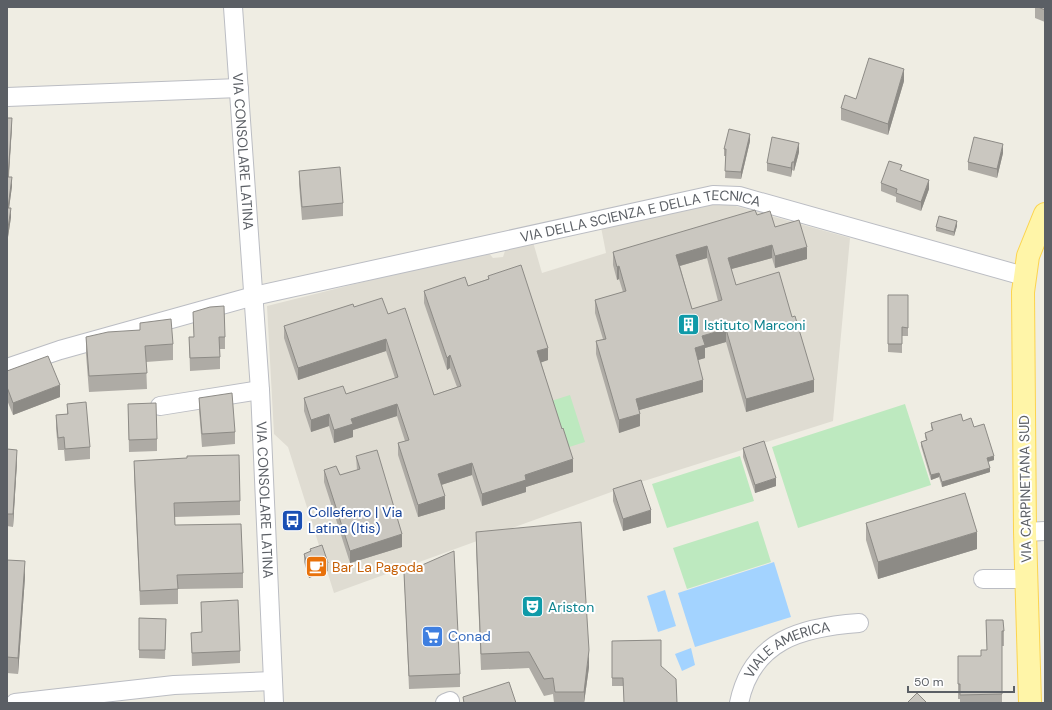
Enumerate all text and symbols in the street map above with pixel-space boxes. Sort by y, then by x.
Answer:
street label: VIA CONSOLARE LATINA [229,72,258,231]
street label: VIA DELLA SCIENZA E DELLA TECNICA [519,186,763,246]
building icon: Istituto Marconi [676,312,702,338]
place label: Istituto Marconi [704,316,806,334]
street label: VIA CARPINETANA SUD [1015,415,1035,563]
street label: VIA CONSOLARE LATINA [252,421,277,579]
place label: Colleferro | Via Latina (Itis) [308,503,402,537]
bus stop icon: Colleferro | Via Latina (Itis) [279,507,305,533]
cafe icon: Bar La Pagoda [303,554,329,580]
place label: Bar La Pagoda [332,558,423,576]
theatre icon: Ariston [519,594,545,620]
place label: Ariston [548,598,594,616]
street label: VIALE AMERICA [740,617,831,681]
supermarket icon: Conad [419,623,445,649]
place label: Conad [448,627,491,645]
scale bar [908,668,1014,694]
text: 50 m [914,674,943,690]

